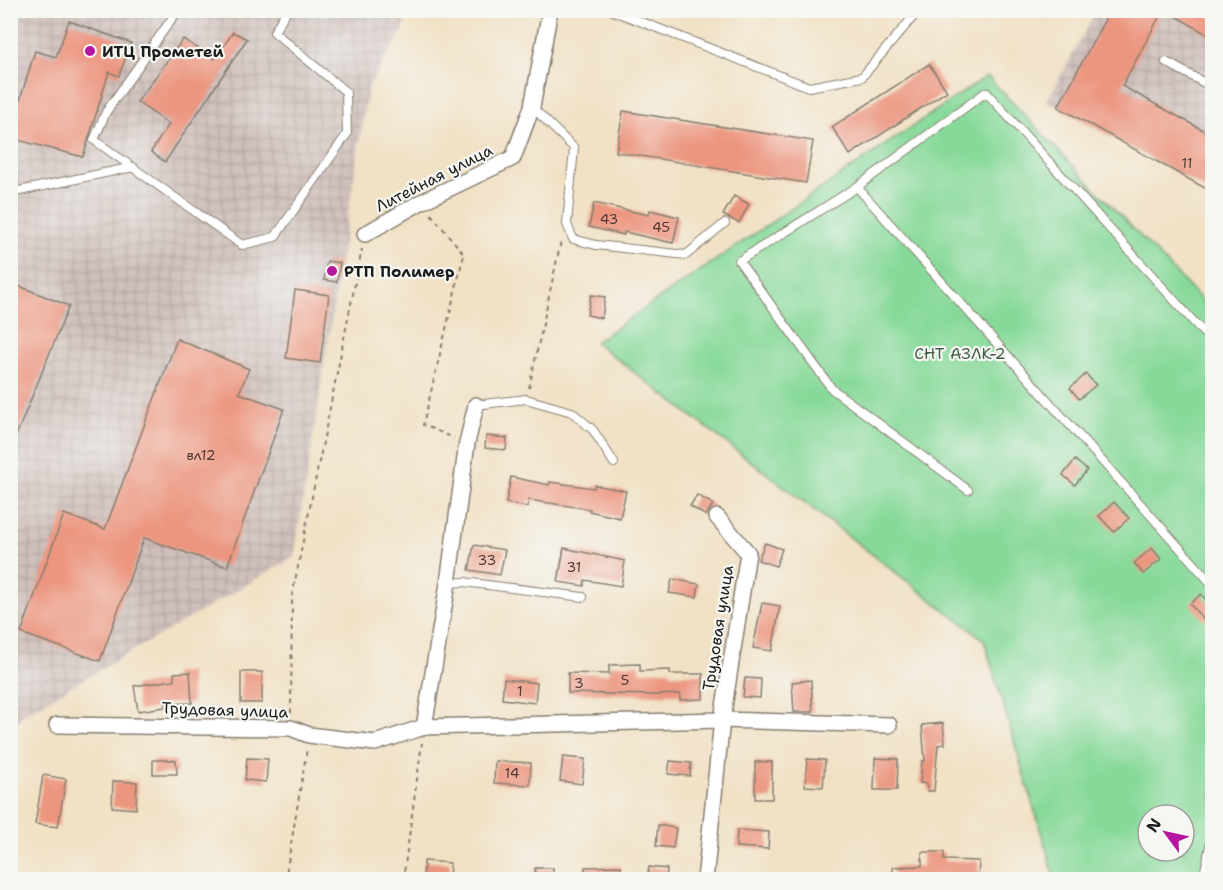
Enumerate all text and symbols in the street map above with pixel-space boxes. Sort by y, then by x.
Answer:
place label: ИТЦ Прометей [102,41,224,62]
marker: ИТЦ Прометей [83,44,97,58]
street label: Литейная улица [372,139,496,217]
house number: 11 [1181,154,1193,172]
house number: 43 [600,210,618,228]
house number: 45 [652,218,670,236]
place label: РТП Полимер [344,261,455,282]
marker: РТП Полимер [325,264,339,278]
park label: СНТ АЗЛК-2 [914,343,1006,364]
house number: вл12 [186,446,216,464]
house number: 33 [478,551,496,569]
house number: 31 [567,558,581,576]
street label: Трудовая улица [698,564,738,692]
house number: 5 [621,671,629,689]
house number: 3 [574,674,584,692]
house number: 1 [517,682,523,700]
street label: Трудовая улица [161,697,289,723]
house number: 14 [504,764,520,782]
north arrow [1136,803,1196,863]
text: N [1142,814,1166,836]

